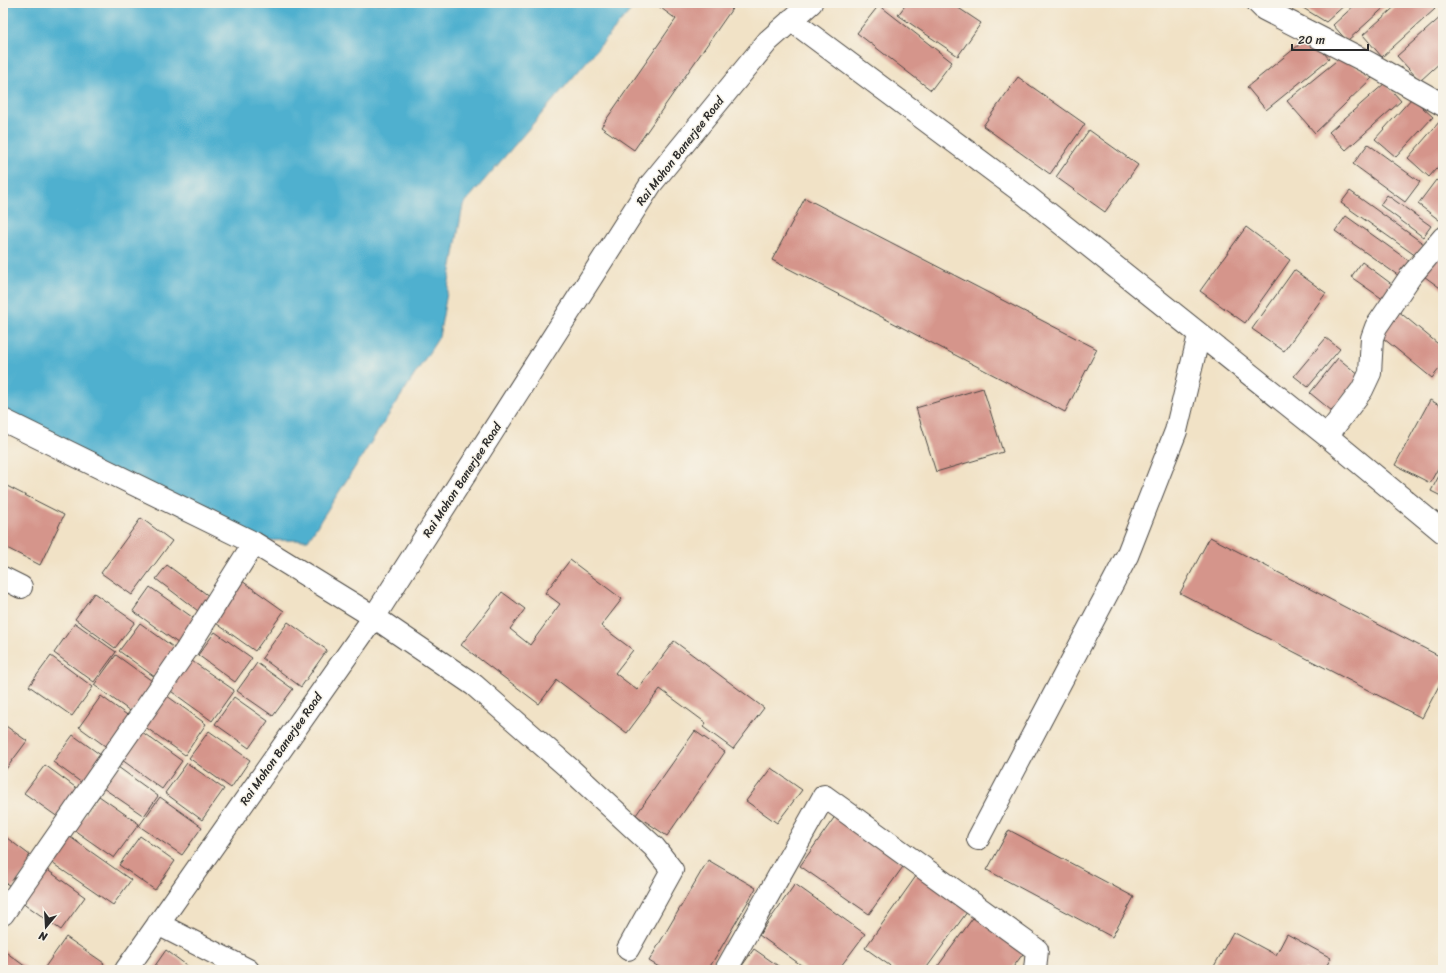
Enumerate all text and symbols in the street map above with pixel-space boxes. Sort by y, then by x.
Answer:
scale bar [1292,26,1368,52]
text: 20 m [1298,29,1325,51]
street label: Rai Mohon Banerjee Road [630,90,731,210]
street label: Rai Mohon Banerjee Road [416,417,509,542]
street label: Rai Mohon Banerjee Road [234,687,329,810]
north arrow [26,907,66,947]
text: N [36,926,51,947]

